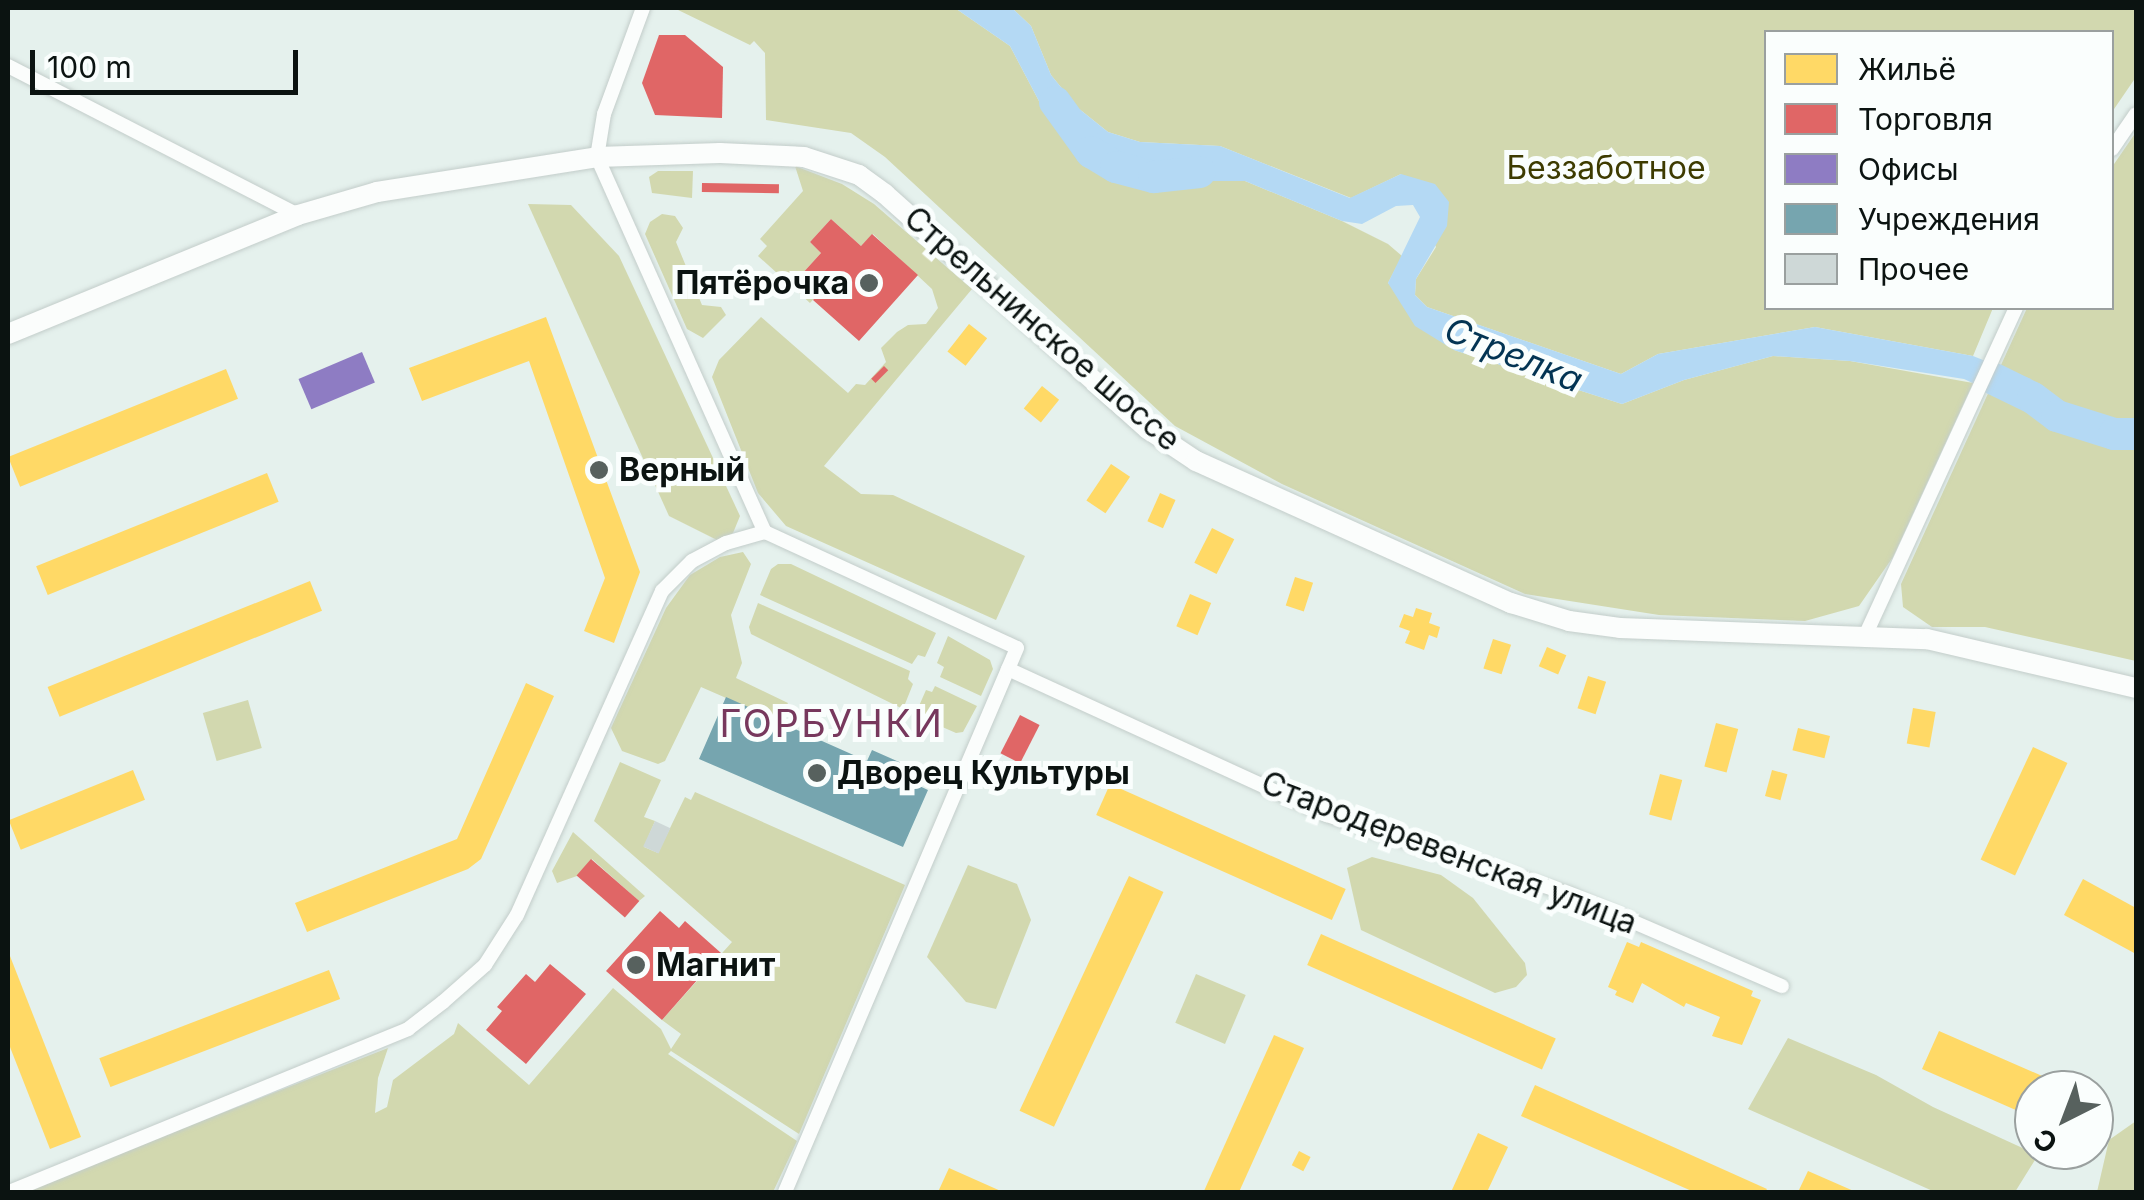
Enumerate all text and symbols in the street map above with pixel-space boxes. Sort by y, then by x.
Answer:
scale bar [35,30,302,92]
legend [1764,30,2114,310]
text: 100 m [47,49,132,85]
text: Жильё [1858,51,1956,87]
text: Торговля [1858,101,1993,137]
park label: Беззаботное [1506,149,1706,187]
text: Офисы [1858,151,1959,187]
street label: Стрельнинское шоссе [896,199,1188,459]
text: Учреждения [1858,201,2040,237]
text: Прочее [1858,251,1969,287]
place label: Пятёрочка [675,264,849,302]
marker: Пятёрочка [858,272,880,294]
water label: Стрелка [1439,307,1589,401]
place label: Верный [619,451,745,489]
marker: Верный [588,459,610,481]
district label: ГОРБУНКИ [719,701,945,747]
place label: Дворец Культуры [837,754,1130,792]
marker: Дворец Культуры [806,762,828,784]
street label: Стародеревенская улица [1256,764,1642,942]
place label: Магнит [656,946,775,984]
marker: Магнит [625,954,647,976]
north arrow [2014,1070,2114,1170]
text: С [2026,1121,2064,1160]

